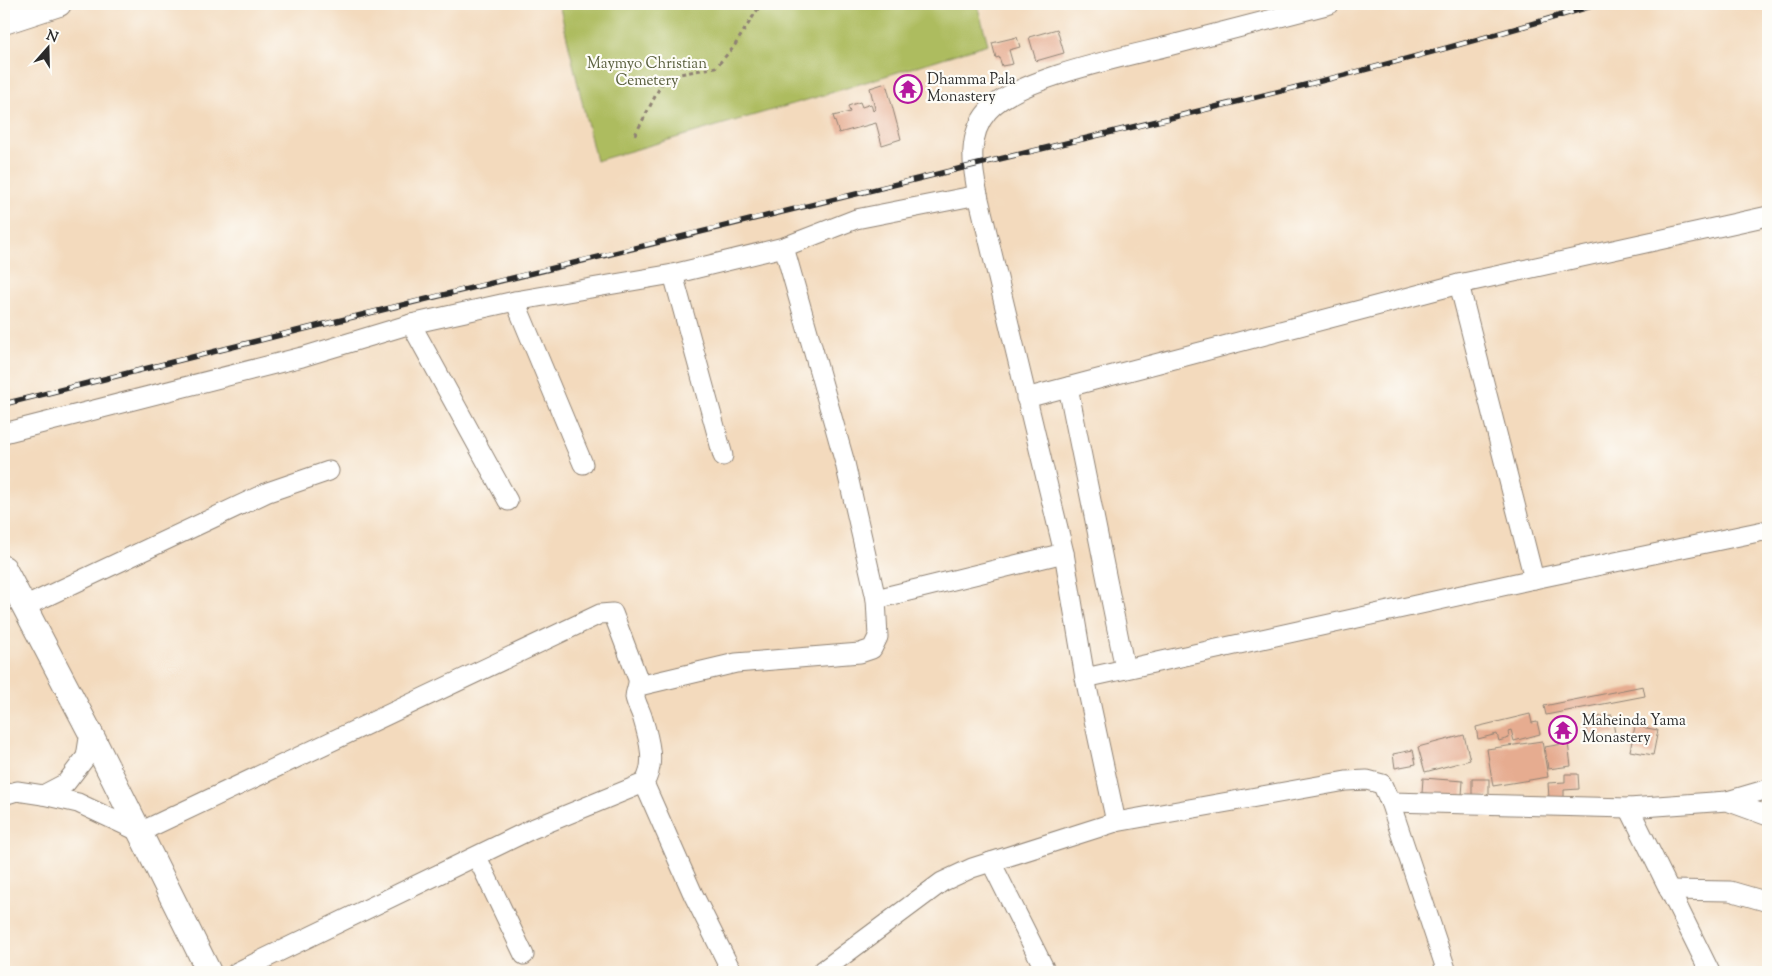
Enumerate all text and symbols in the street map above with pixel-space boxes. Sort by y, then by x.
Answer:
north arrow [22,22,72,72]
text: N [43,26,60,49]
park label: Maymyo Christian Cemetery [587,54,707,92]
place label: Dhamma Pala Monastery [927,70,1016,108]
temple icon: Dhamma Pala Monastery [893,74,923,104]
place label: Maheinda Yama Monastery [1582,711,1686,749]
temple icon: Maheinda Yama Monastery [1548,715,1578,745]

